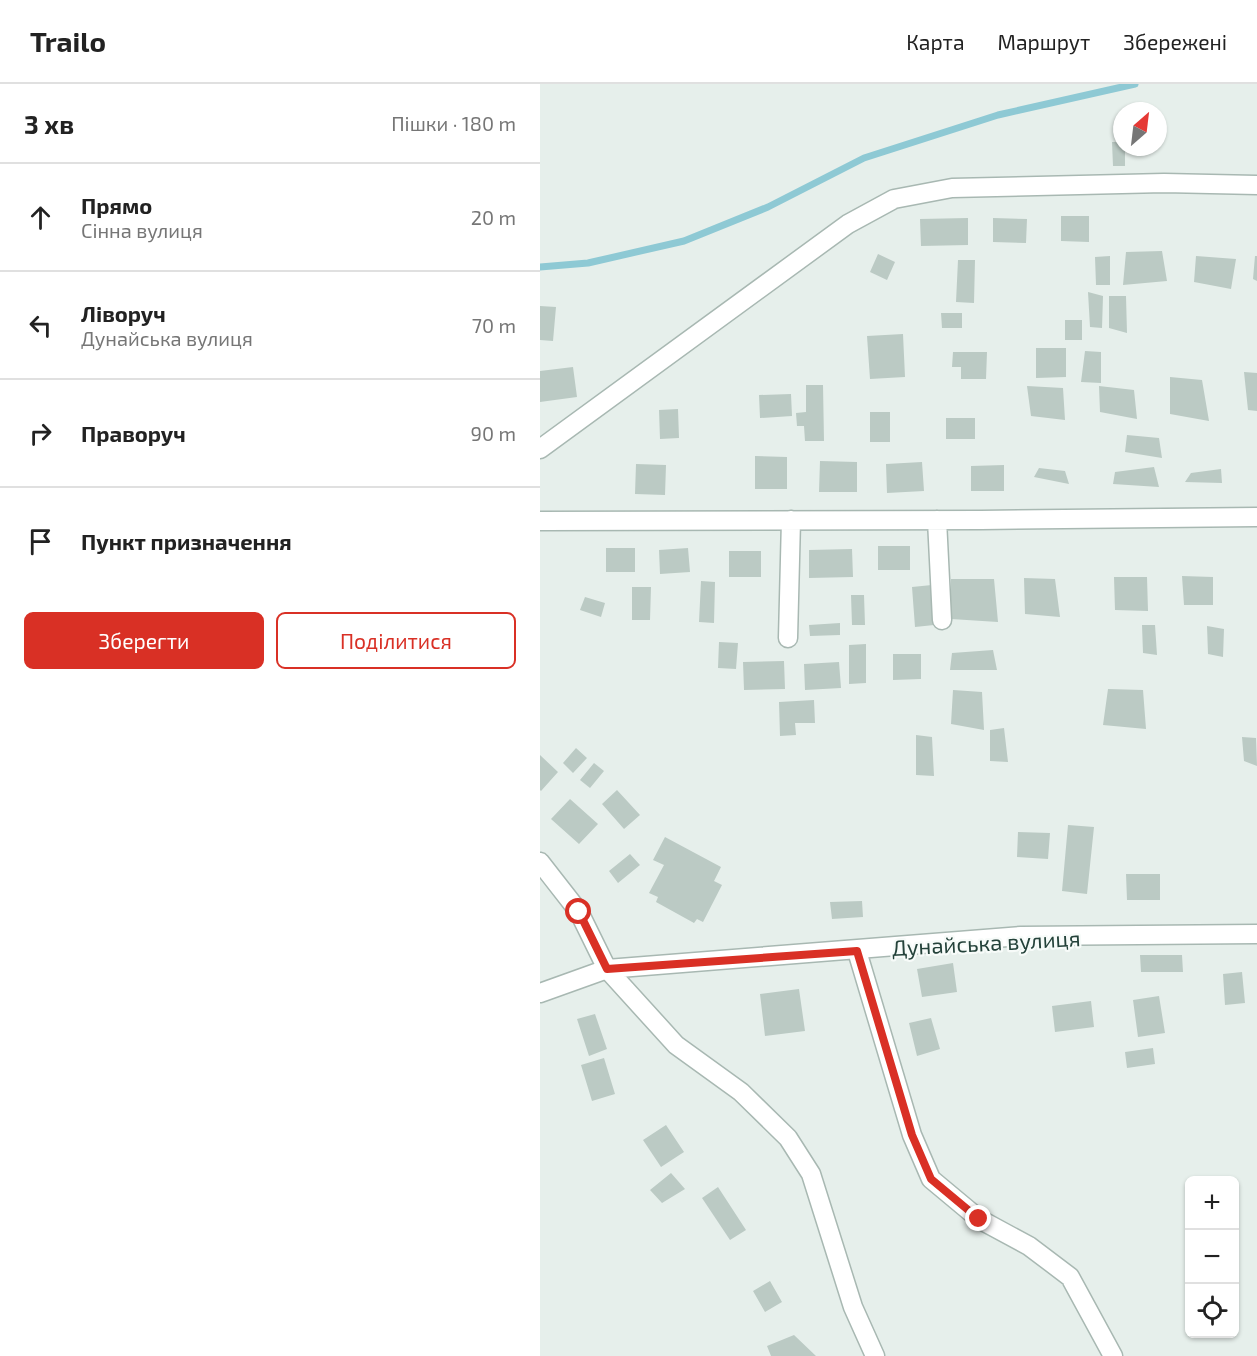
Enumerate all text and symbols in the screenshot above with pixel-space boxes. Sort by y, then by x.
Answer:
text: Trailo [30,24,106,58]
text: Карта [906,29,965,54]
text: Маршрут [998,29,1090,54]
text: Збережені [1123,29,1227,54]
north arrow [1113,102,1167,156]
text: 3 хв [24,108,74,139]
text: Пішки · 180 m [391,111,516,135]
text: Прямо [81,192,152,218]
icon: ahead [24,201,57,234]
text: 20 m [471,205,516,229]
text: Сінна вулиця [81,218,203,242]
text: Ліворуч [81,300,166,326]
icon: left [24,309,57,342]
text: 70 m [472,313,516,337]
text: Дунайська вулиця [81,326,253,350]
icon: right [24,417,57,450]
text: Праворуч [81,420,186,446]
text: 90 m [471,421,516,445]
icon: arrive [24,525,57,558]
text: Пункт призначення [81,528,292,554]
button: Зберегти [24,612,264,669]
button: Поділитися [276,612,516,669]
route start [565,898,591,924]
street label: Дунайська вулиця [891,924,1081,961]
map controls [1185,1176,1239,1338]
button: + [1185,1176,1239,1230]
route end [965,1205,991,1231]
button: − [1185,1230,1239,1284]
button: locate [1185,1284,1239,1338]

